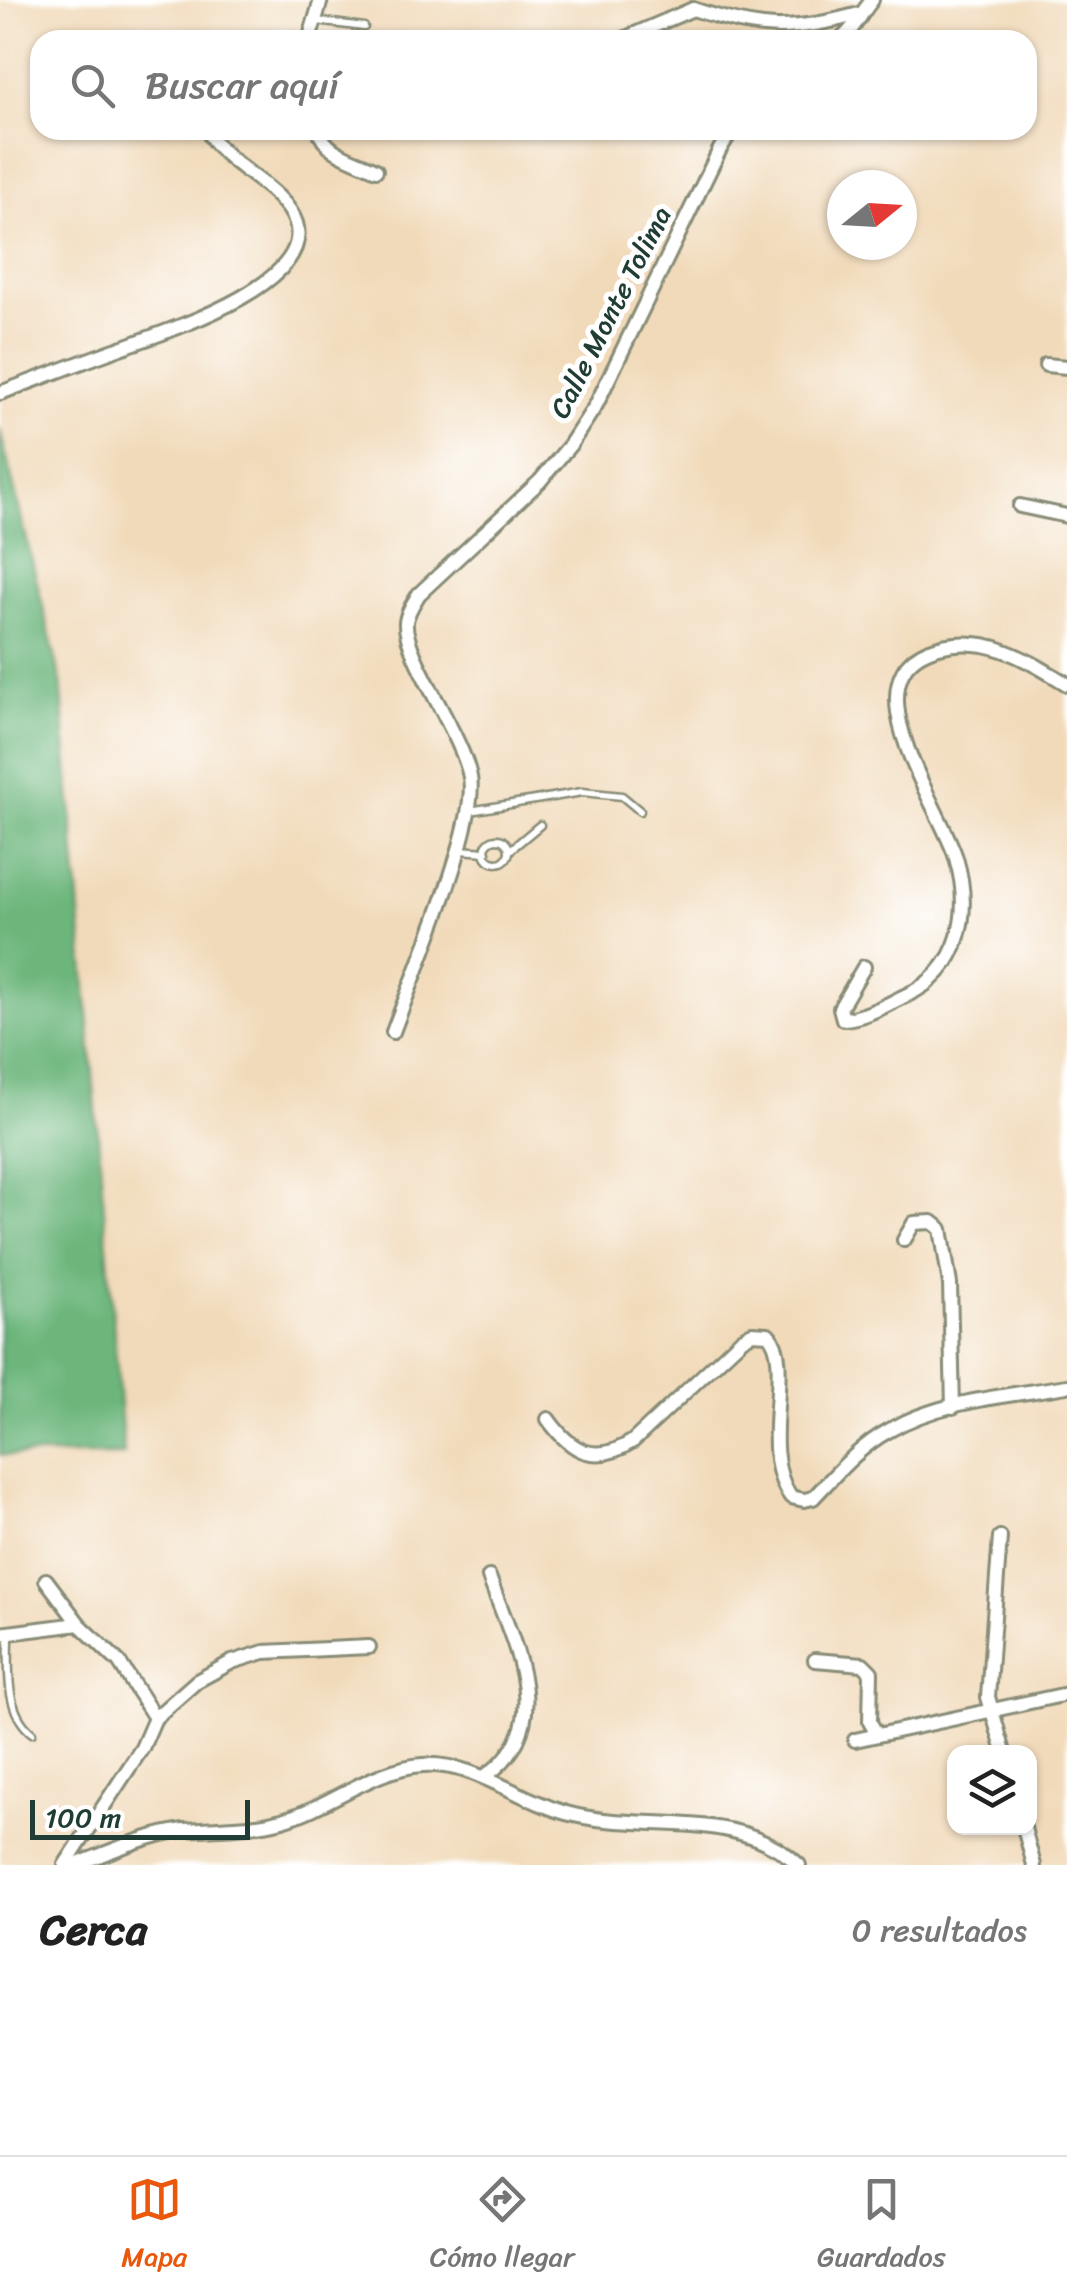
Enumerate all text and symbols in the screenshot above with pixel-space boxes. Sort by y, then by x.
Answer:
search box [30,30,1037,140]
text: Buscar aquí [145,52,339,119]
icon: search [65,58,120,113]
north arrow [827,170,917,260]
street label: Calle Monte Tolima [536,197,685,427]
map controls [947,1745,1037,1835]
button: layers [947,1745,1037,1835]
text: 100 m [45,1793,121,1842]
scale bar [30,1795,250,1840]
text: Cerca [40,1893,147,1967]
text: 0 resultados [852,1902,1027,1959]
tab: Mapa [121,2172,187,2281]
tab: Cómo llegar [430,2172,574,2281]
tab: Guardados [817,2172,946,2281]

